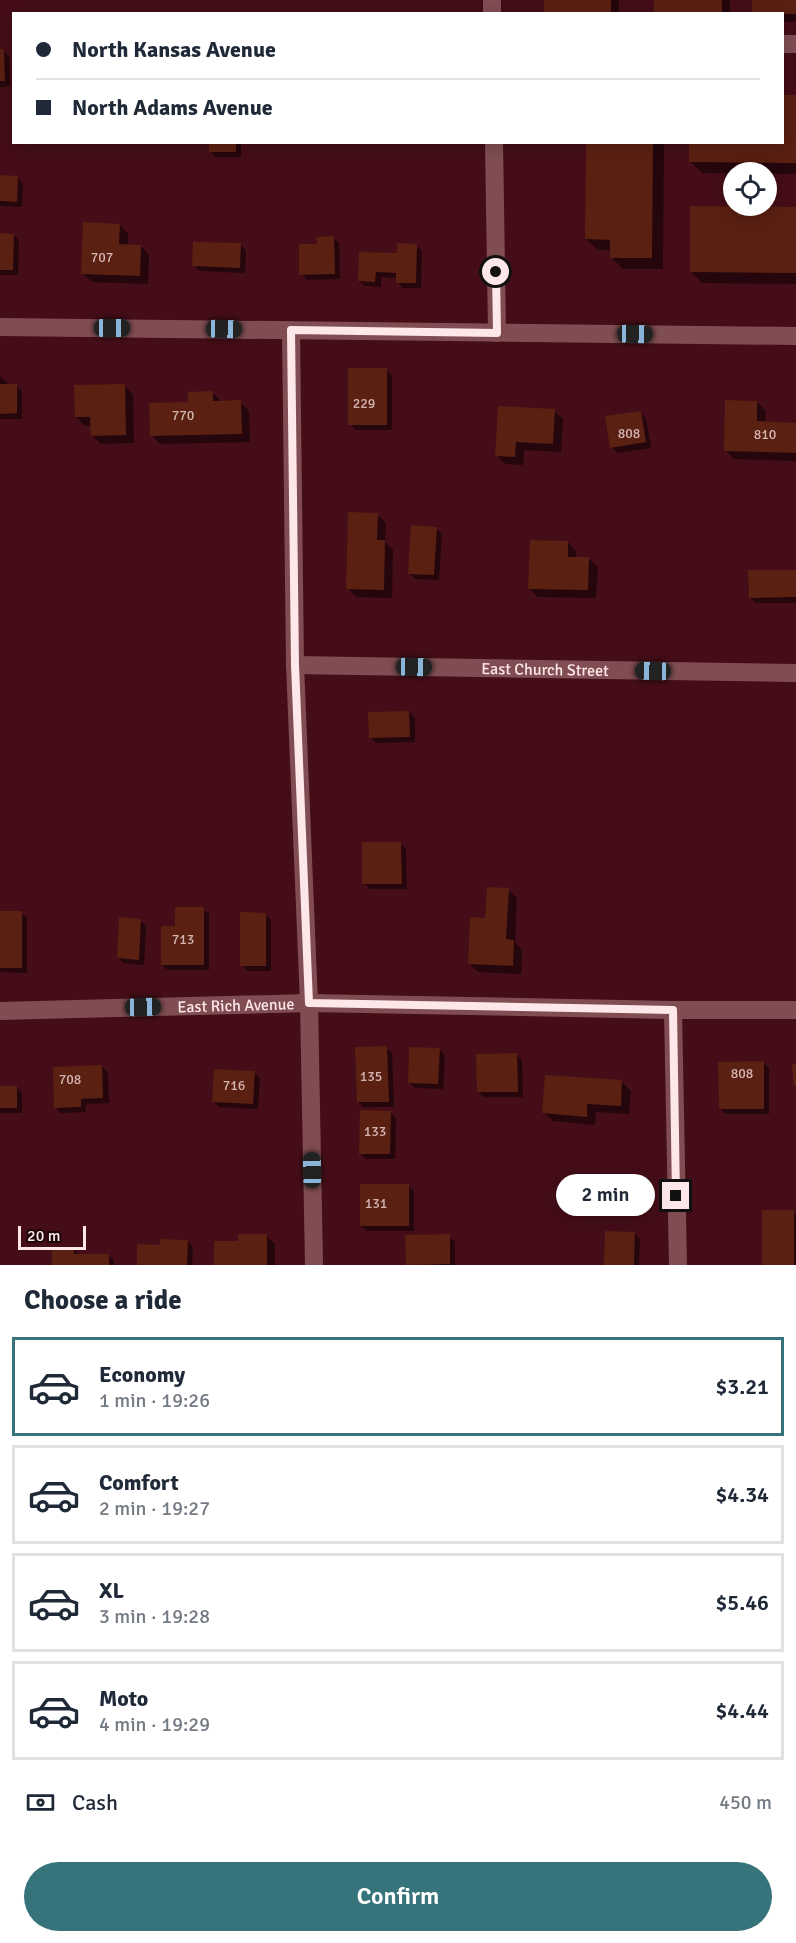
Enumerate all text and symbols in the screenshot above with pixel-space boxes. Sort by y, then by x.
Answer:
text: North Kansas Avenue [72,36,276,63]
text: North Adams Avenue [72,94,273,121]
map controls [723,162,777,216]
button: locate [723,162,777,216]
house number: 707 [91,249,113,266]
route start [482,258,509,285]
car [94,319,130,337]
car [206,320,242,338]
car [617,325,653,343]
house number: 229 [353,395,375,412]
house number: 770 [172,407,194,424]
house number: 808 [618,425,640,442]
house number: 810 [754,426,776,443]
car [396,658,432,676]
street label: East Church Street [481,659,609,681]
car [635,662,671,680]
house number: 713 [172,931,194,948]
street label: East Rich Avenue [177,994,295,1017]
car [125,998,161,1016]
house number: 808 [731,1065,753,1082]
house number: 135 [360,1068,382,1085]
house number: 708 [59,1071,81,1088]
house number: 716 [223,1077,245,1094]
house number: 133 [364,1123,386,1140]
car [303,1152,321,1188]
callout: 2 min [556,1175,655,1217]
text: 2 min [582,1182,629,1207]
route end [662,1182,689,1209]
house number: 131 [365,1195,387,1212]
scale bar [18,1223,86,1250]
text: 20 m [27,1226,61,1246]
text: Choose a ride [24,1284,182,1317]
icon: car [27,1360,81,1414]
text: Economy [99,1361,185,1388]
text: $3.21 [715,1373,769,1400]
text: 1 min · 19:26 [99,1388,210,1413]
icon: car [27,1468,81,1522]
text: Comfort [99,1469,179,1496]
text: $4.34 [715,1481,769,1508]
text: 2 min · 19:27 [99,1496,210,1521]
icon: car [27,1576,81,1630]
text: XL [99,1577,124,1604]
text: $5.46 [715,1589,769,1616]
text: 3 min · 19:28 [99,1604,210,1629]
icon: car [27,1684,81,1738]
text: Moto [99,1685,148,1712]
text: $4.44 [715,1697,769,1724]
text: 4 min · 19:29 [99,1712,210,1737]
icon: cash [24,1786,57,1819]
text: Cash [72,1789,118,1816]
text: 450 m [719,1790,772,1815]
button: Confirm [24,1862,772,1931]

